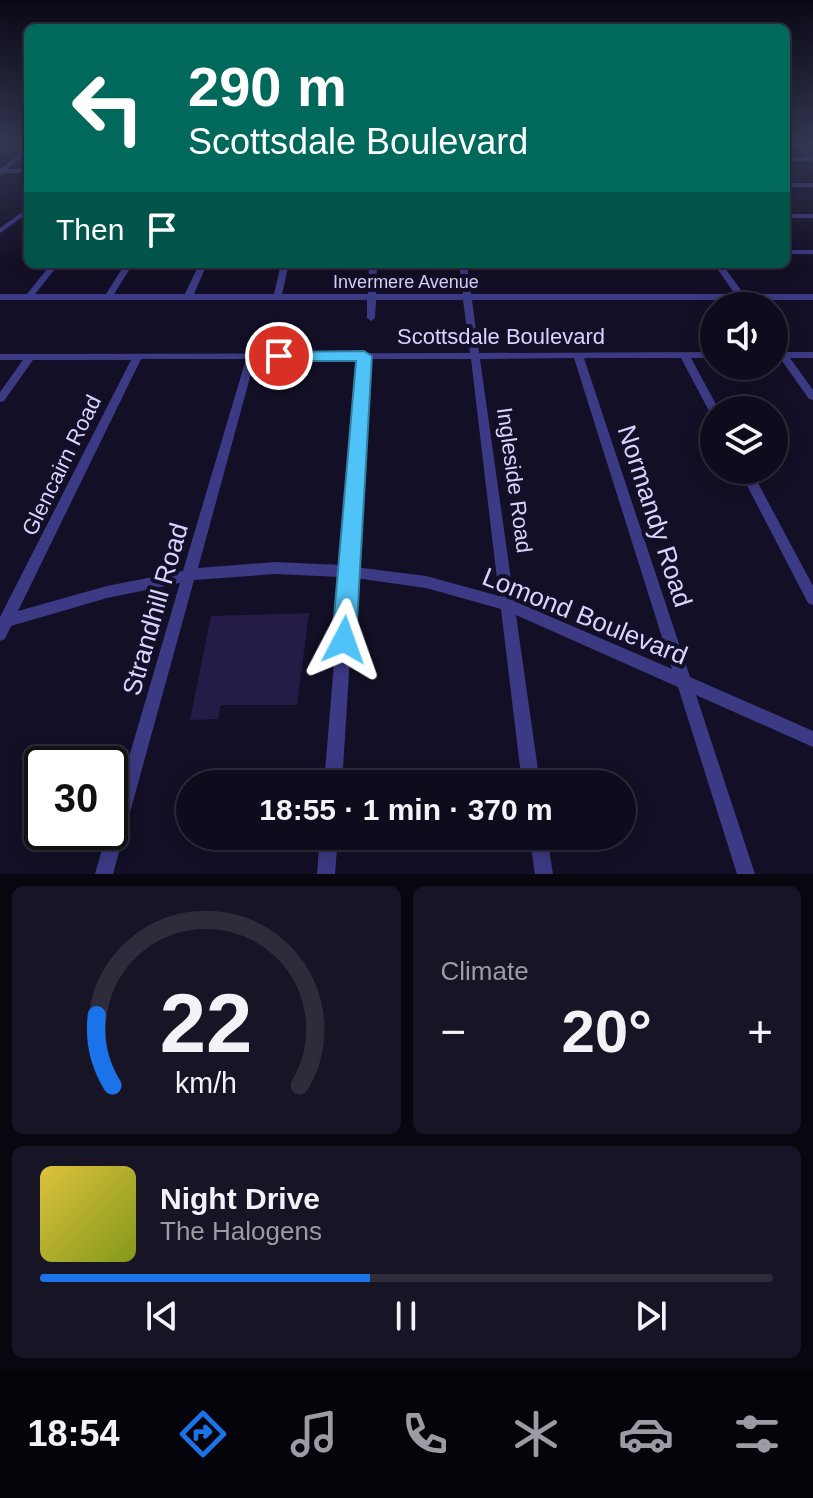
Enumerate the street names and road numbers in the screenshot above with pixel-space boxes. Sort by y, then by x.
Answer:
street label: Invermere Avenue [333,272,479,292]
street label: Scottsdale Boulevard [397,324,605,349]
street label: Glencairn Road [17,391,106,539]
street label: Ingleside Road [492,406,537,554]
street label: Normandy Road [611,421,699,611]
street label: Strandhill Road [116,519,194,699]
street label: Lomond Boulevard [478,561,692,671]

